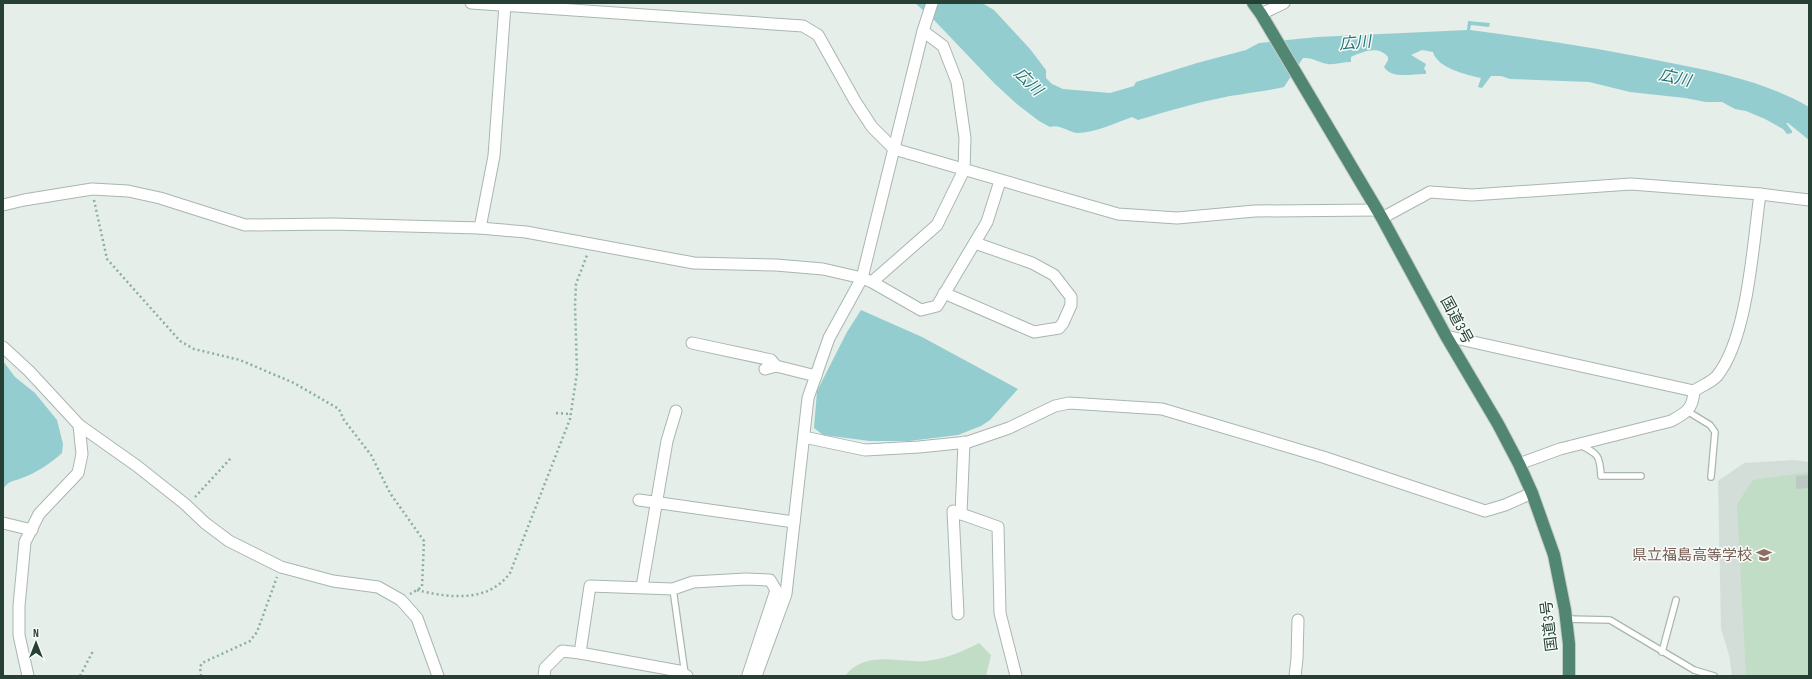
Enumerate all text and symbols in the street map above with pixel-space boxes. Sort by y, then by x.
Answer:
water label: 広川 [1338,32,1374,54]
water label: 広川 [1010,64,1047,101]
water label: 広川 [1657,66,1694,92]
street label: 国道3号 [1436,293,1477,347]
place label: 県立福島高等学校 [1632,546,1752,565]
school or university icon: 県立福島高等学校 [1755,546,1773,564]
street label: 国道3号 [1537,599,1562,653]
north arrow [16,623,56,663]
text: N [33,627,39,640]

